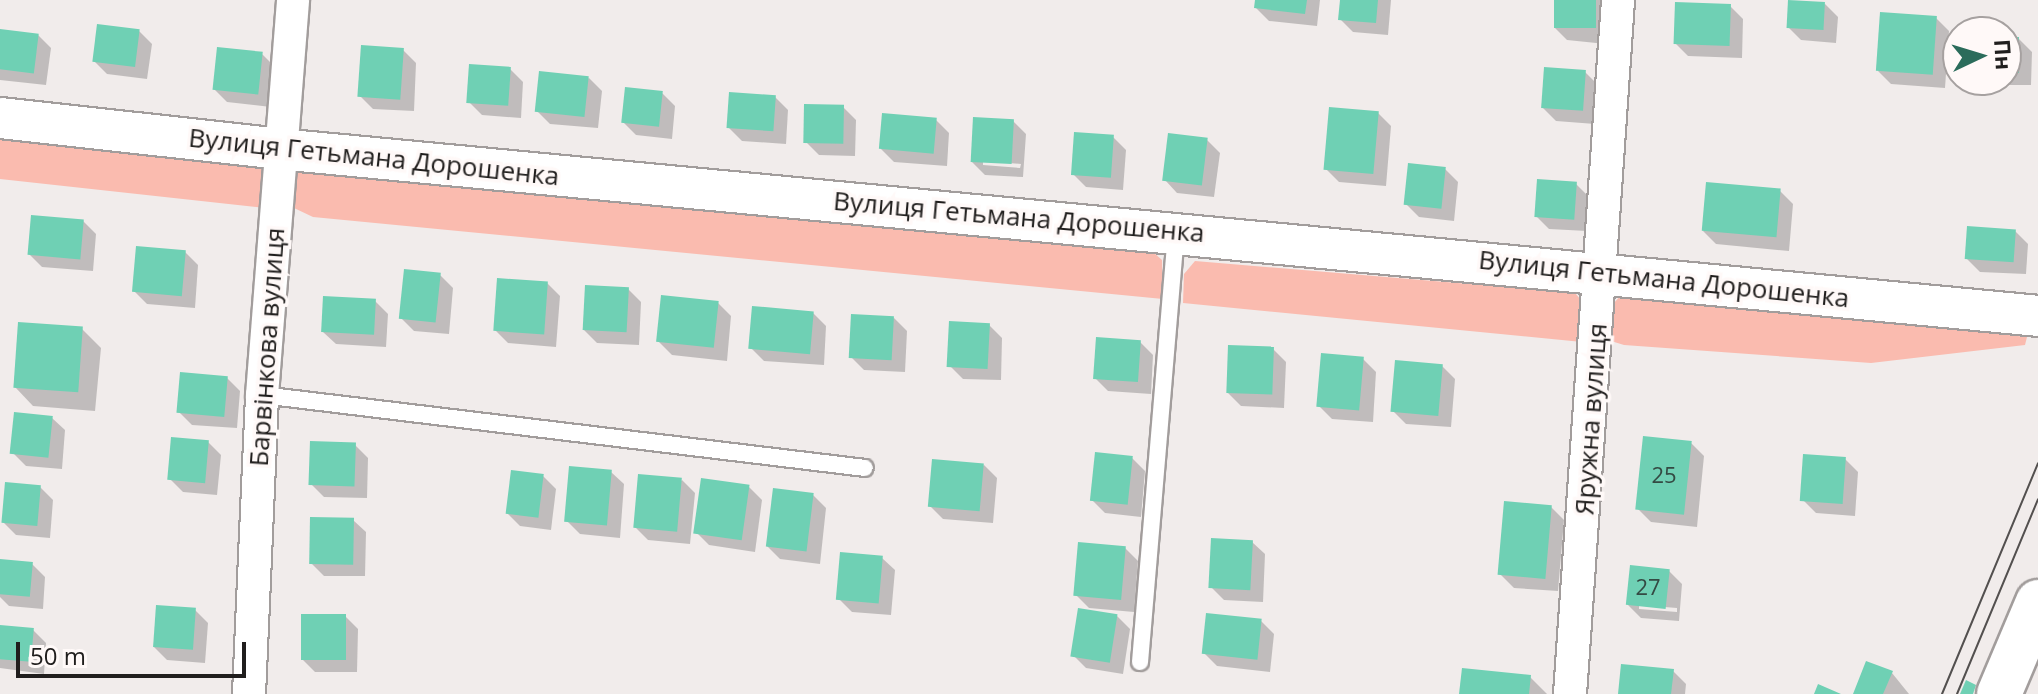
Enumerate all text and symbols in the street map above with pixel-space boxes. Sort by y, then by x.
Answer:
north arrow [1942,16,2022,96]
text: Пн [1988,38,2020,71]
street label: Вулиця Гетьмана Дорошенка [187,122,561,192]
street label: Вулиця Гетьмана Дорошенка [832,185,1206,249]
street label: Барвінкова вулиця [243,226,291,468]
street label: Вулиця Гетьмана Дорошенка [1477,244,1851,314]
street label: Яружна вулиця [1569,322,1613,516]
house number: 25 [1651,462,1677,488]
house number: 27 [1635,574,1661,600]
scale bar [20,626,250,676]
text: 50 m [30,639,86,672]

